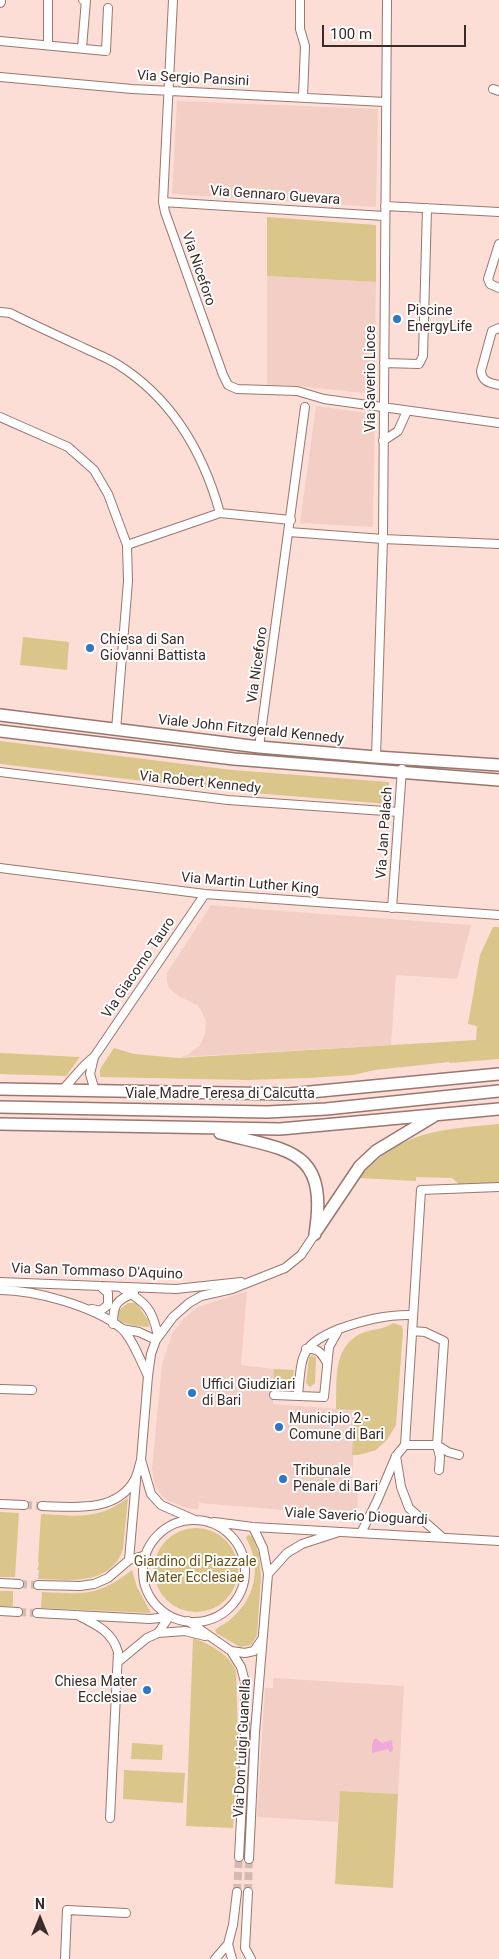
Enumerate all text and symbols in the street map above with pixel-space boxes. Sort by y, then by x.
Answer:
scale bar [324,15,468,47]
text: 100 m [330,25,372,43]
street label: Via Sergio Pansini [136,68,250,90]
street label: Via Gennaro Guevara [209,183,341,209]
street label: Via Niceforo [178,230,218,308]
place label: Piscine EnergyLife [407,303,472,336]
marker: Piscine EnergyLife [391,313,403,325]
street label: Via Saverio Lioce [363,326,379,432]
street label: Via Niceforo [244,626,272,704]
place label: Chiesa di San Giovanni Battista [100,632,206,664]
marker: Chiesa di San Giovanni Battista [84,642,96,654]
street label: Viale John Fitzgerald Kennedy [157,712,345,748]
street label: Via Robert Kennedy [139,768,261,798]
street label: Via Jan Palach [373,786,397,880]
street label: Via Martin Luther King [180,870,320,898]
street label: Via Giacomo Tauro [99,914,179,1022]
street label: Viale Madre Teresa di Calcutta [125,1086,315,1102]
street label: Via San Tommaso D'Aquino [11,1261,183,1283]
place label: Uffici Giudiziari di Bari [202,1377,295,1410]
marker: Uffici Giudiziari di Bari [186,1387,198,1399]
place label: Municipio 2 - Comune di Bari [289,1411,384,1444]
marker: Municipio 2 - Comune di Bari [273,1421,285,1433]
place label: Tribunale Penale di Bari [293,1463,378,1495]
marker: Tribunale Penale di Bari [277,1473,289,1485]
street label: Viale Saverio Dioguardi [284,1505,428,1529]
park label: Giardino di Piazzale Mater Ecclesiae [134,1554,256,1586]
place label: Chiesa Mater Ecclesiae [54,1674,137,1706]
street label: Via Don Luigi Guanella [231,1678,255,1818]
marker: Chiesa Mater Ecclesiae [141,1684,153,1696]
north arrow [15,1894,65,1944]
text: N [35,1896,45,1912]

